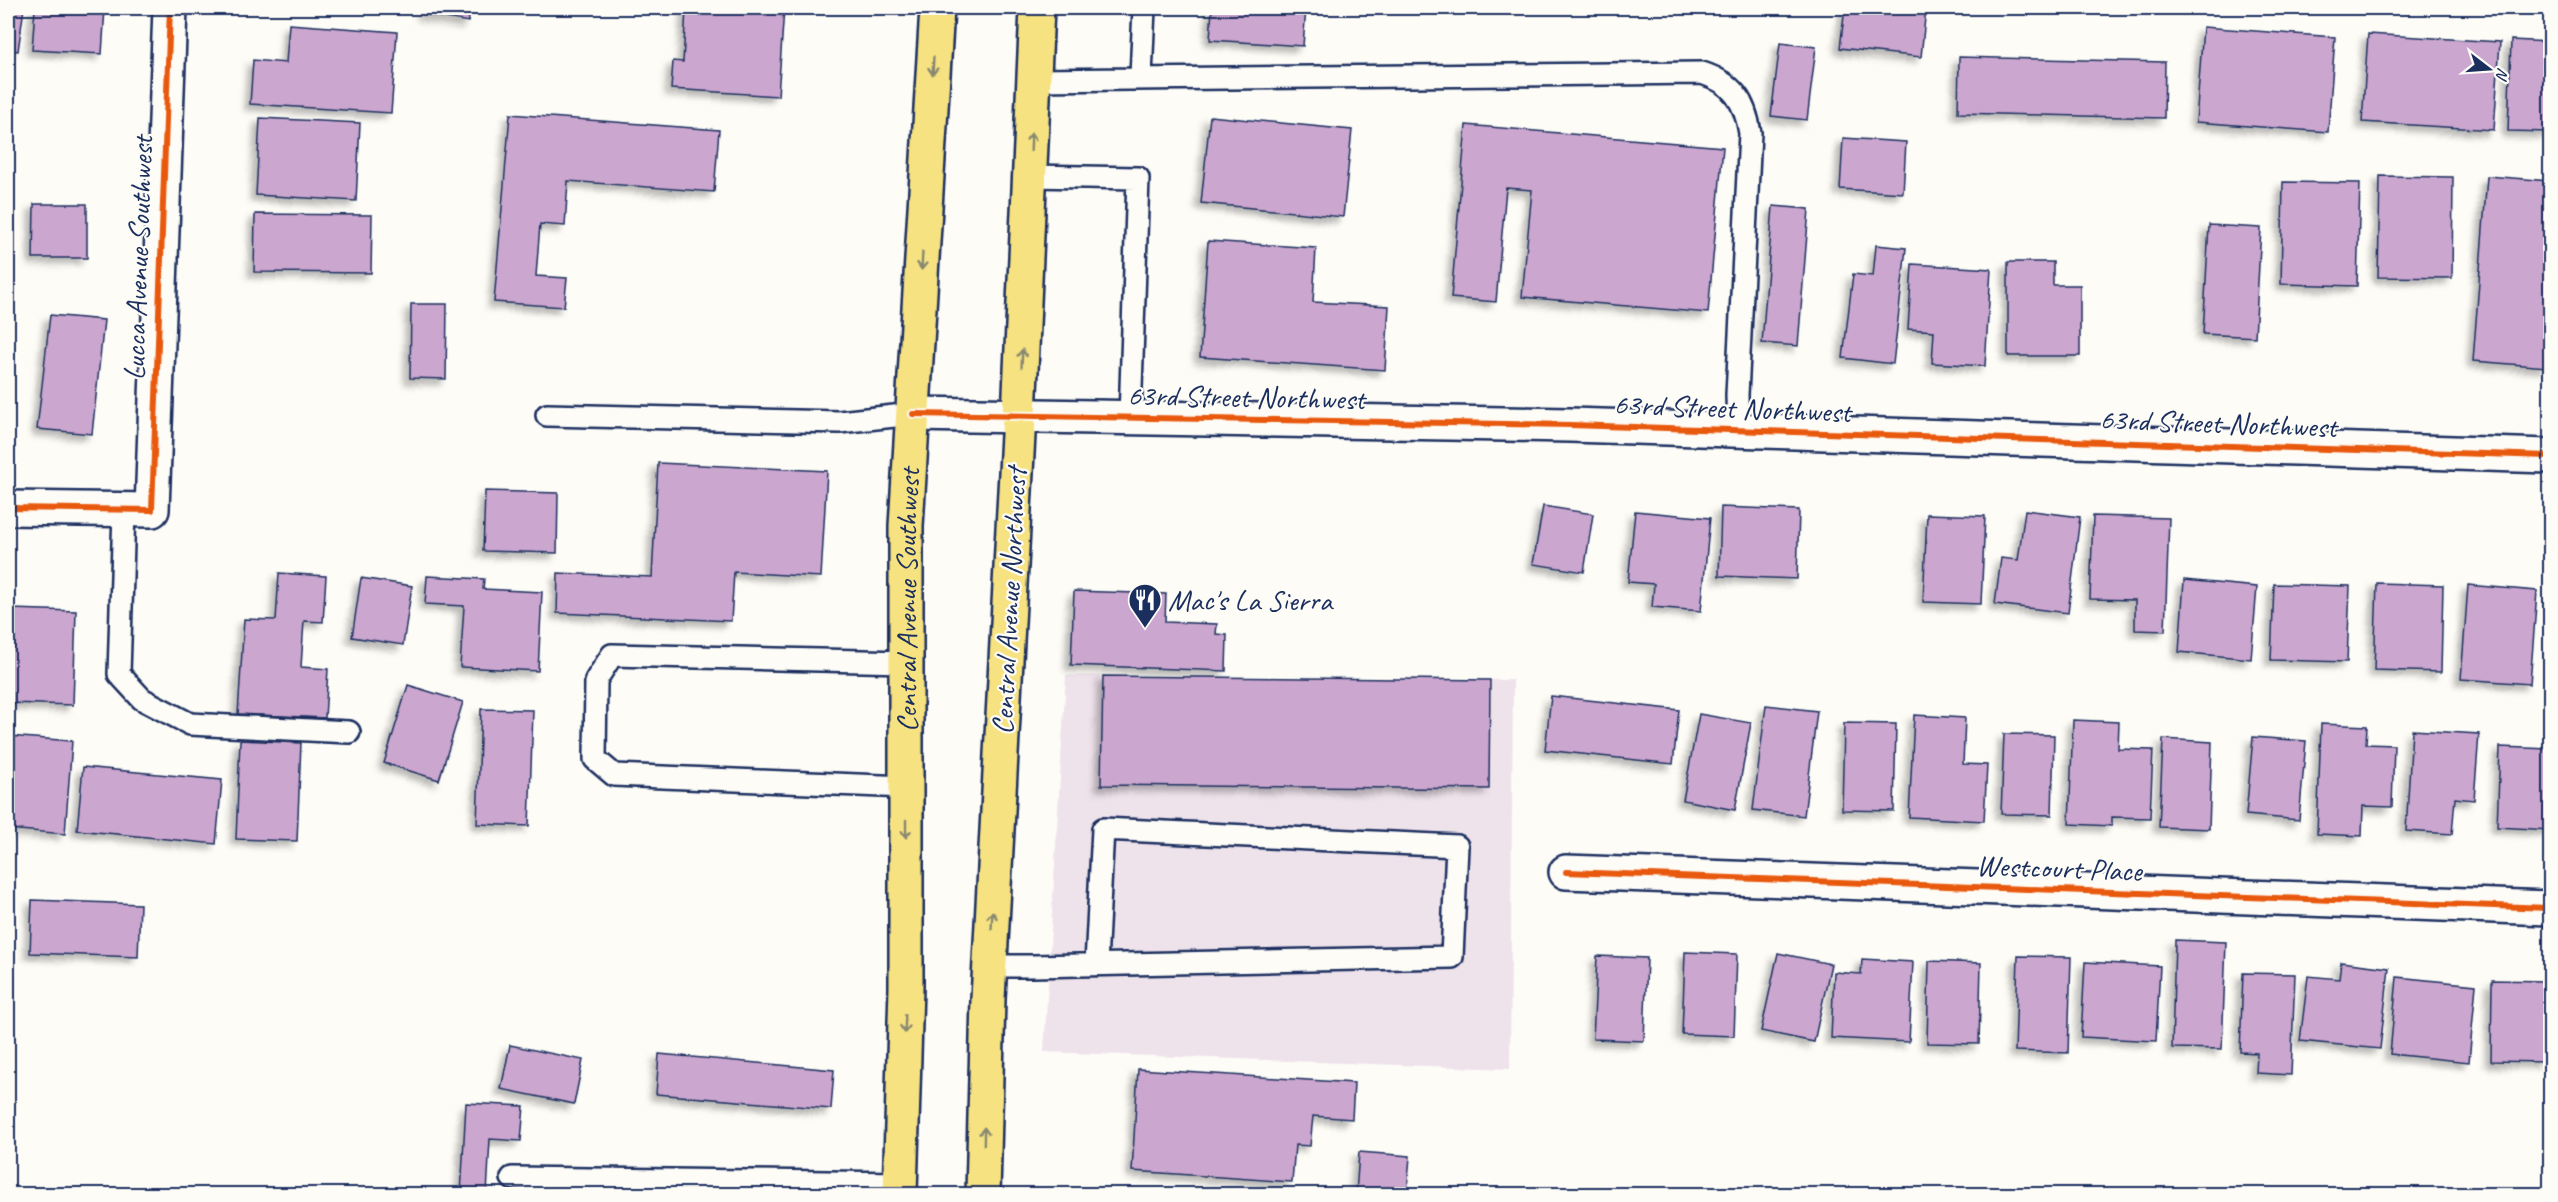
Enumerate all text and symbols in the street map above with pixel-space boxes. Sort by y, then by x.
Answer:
north arrow [2459,39,2519,99]
one-way arrow [928,55,939,75]
text: N [2490,65,2513,84]
street label: Lucca Avenue Southwest [115,132,161,381]
one-way arrow [1026,132,1037,152]
one-way arrow [916,250,927,270]
one-way arrow [1017,348,1028,368]
street label: 63rd Street Northwest [1127,376,1368,418]
street label: 63rd Street Northwest [1613,385,1854,431]
street label: 63rd Street Northwest [2099,400,2340,446]
street label: Central Avenue Northwest [983,463,1035,735]
street label: Central Avenue Southwest [887,464,929,732]
place label: Mac's La Sierra [1168,581,1334,619]
restaurant icon: Mac's La Sierra [1127,582,1163,629]
one-way arrow [900,818,912,838]
street label: Westcourt Place [1976,846,2144,890]
one-way arrow [986,911,997,931]
one-way arrow [900,1013,911,1033]
one-way arrow [979,1127,990,1147]

